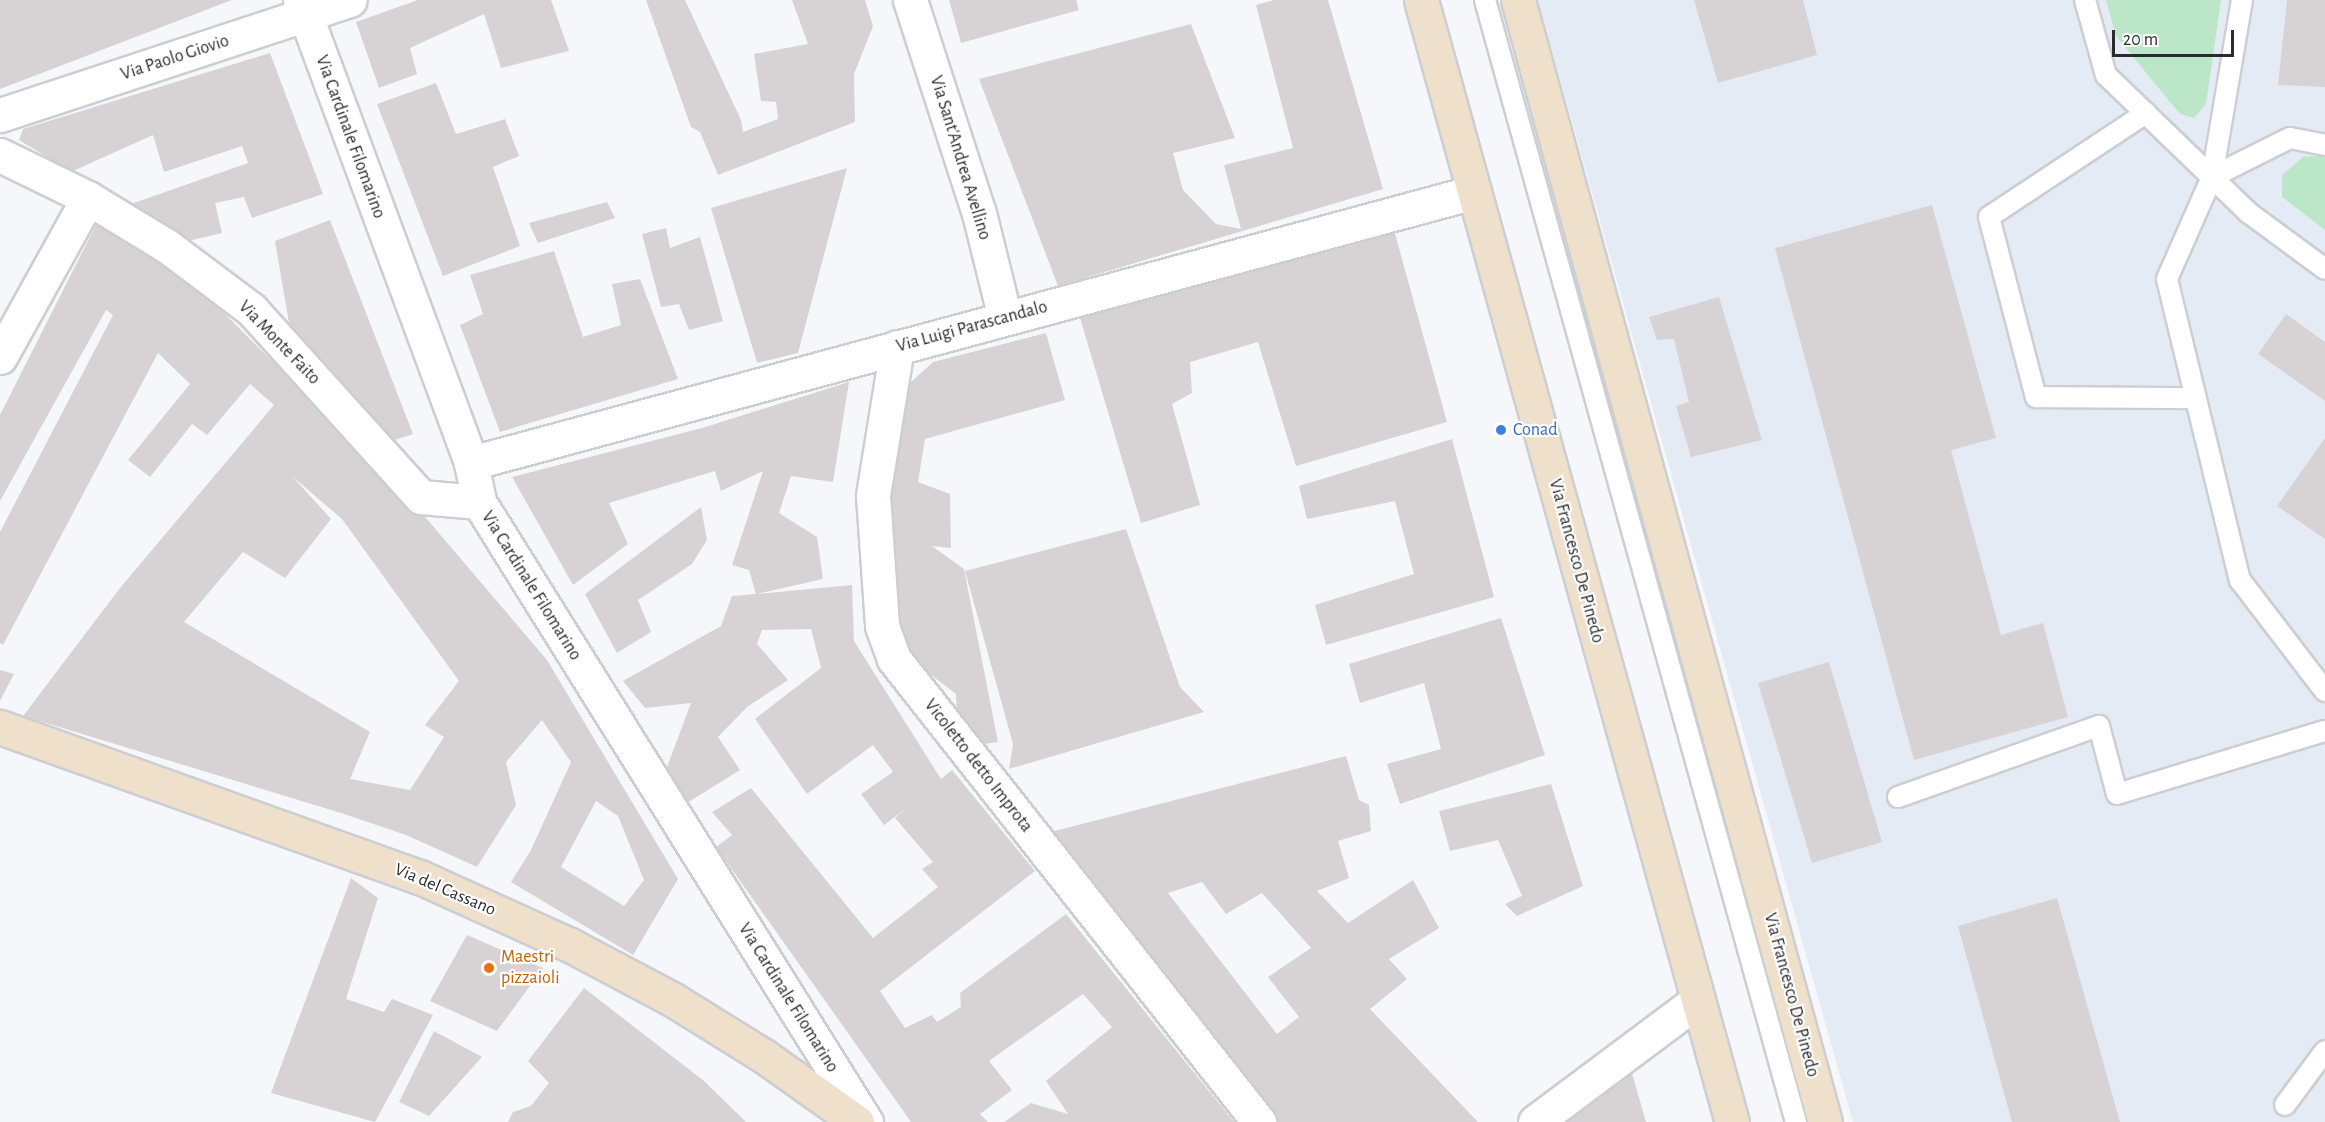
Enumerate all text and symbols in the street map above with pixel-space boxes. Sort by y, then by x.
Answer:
scale bar [2115,18,2236,56]
street label: Via Paolo Giovio [118,30,232,86]
text: 20 m [2123,31,2158,49]
street label: Via Cardinale Filomarino [310,52,390,222]
street label: Via Sant'Andrea Avellino [925,73,995,243]
street label: Via Monte Faito [234,296,324,390]
street label: Via Luigi Parascandalo [894,296,1050,358]
place label: Conad [1513,419,1558,441]
marker: Conad [1494,423,1508,437]
street label: Via Francesco De Pinedo [1544,477,1608,645]
street label: Via Cardinale Filomarino [476,507,586,665]
street label: Vicoletto detto Improta [919,695,1037,837]
street label: Via del Cassano [391,859,499,921]
street label: Via Francesco De Pinedo [1759,911,1823,1079]
street label: Via Cardinale Filomarino [733,919,843,1077]
place label: Maestri pizzaioli [501,947,560,990]
marker: Maestri pizzaioli [482,961,496,975]

